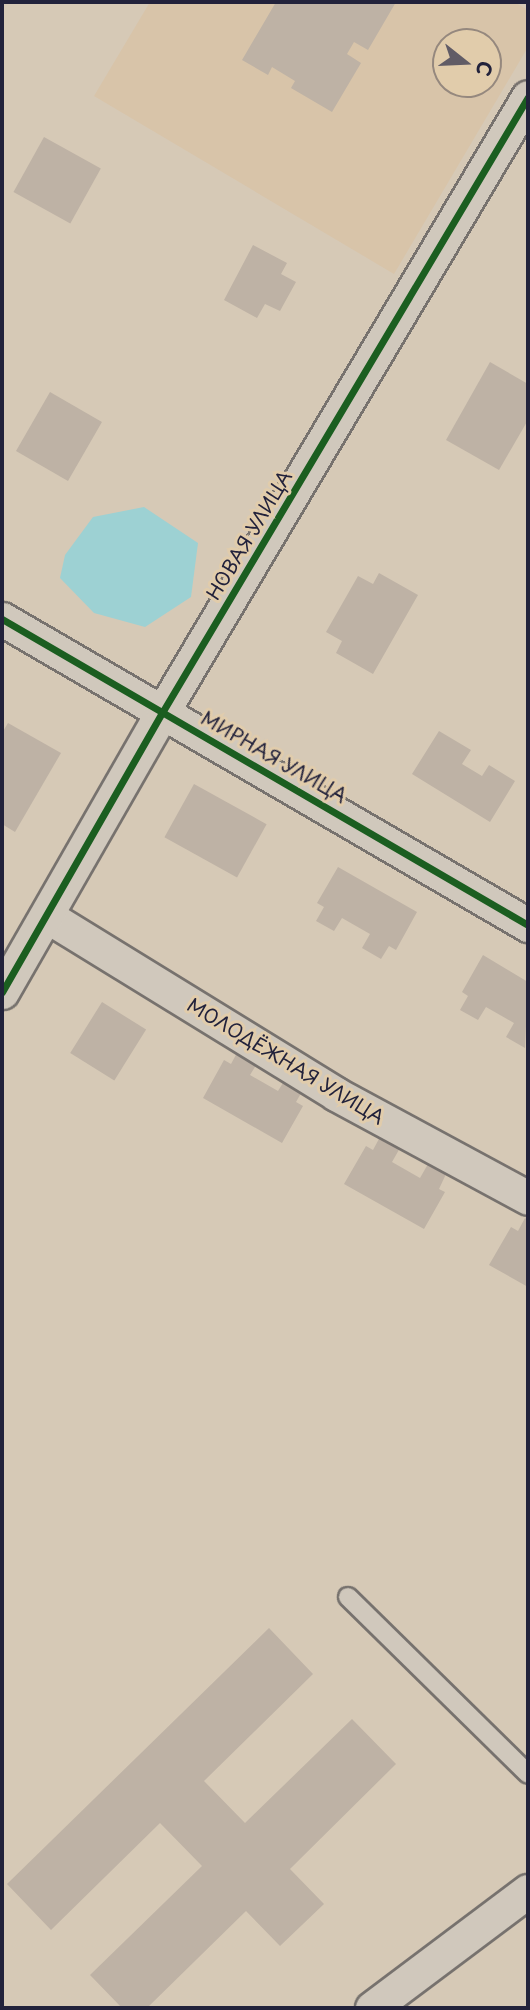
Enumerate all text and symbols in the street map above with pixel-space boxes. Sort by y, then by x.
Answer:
north arrow [432,28,502,98]
text: С [470,58,501,80]
street label: НОВАЯ УЛИЦА [202,467,296,603]
street label: МИРНАЯ УЛИЦА [197,706,351,808]
street label: МОЛОДЁЖНАЯ УЛИЦА [184,993,388,1129]

